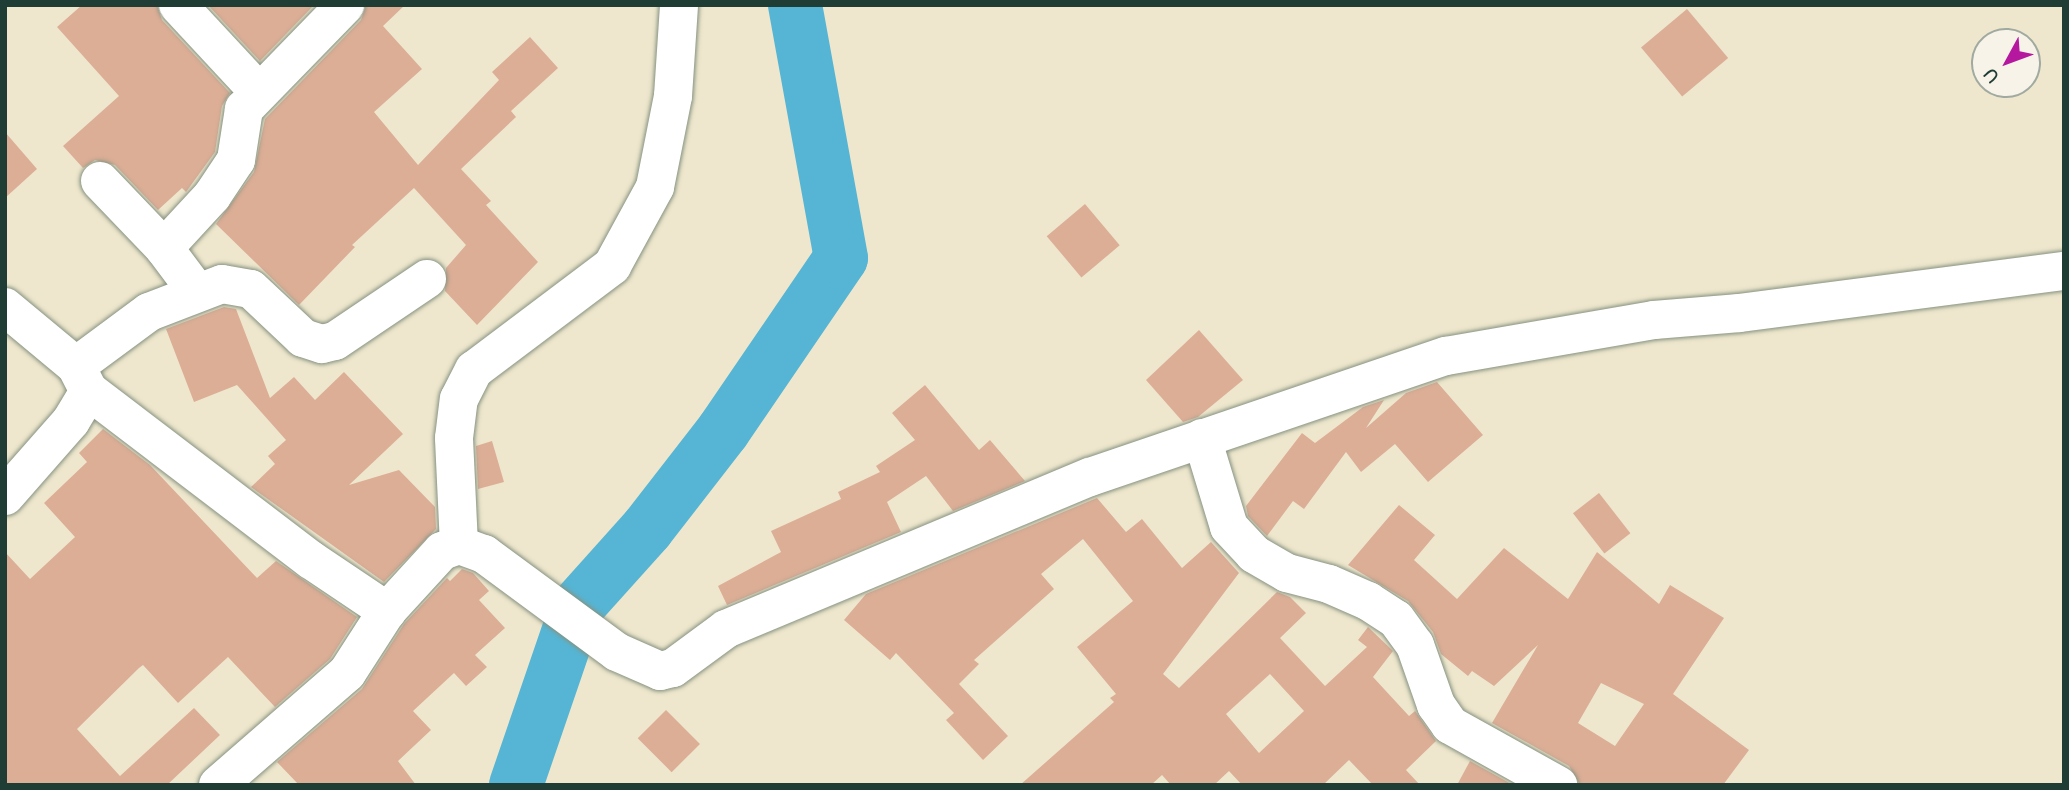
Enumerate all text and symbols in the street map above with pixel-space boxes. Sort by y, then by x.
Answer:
north arrow [1971,28,2041,98]
text: U [1979,63,2004,87]

